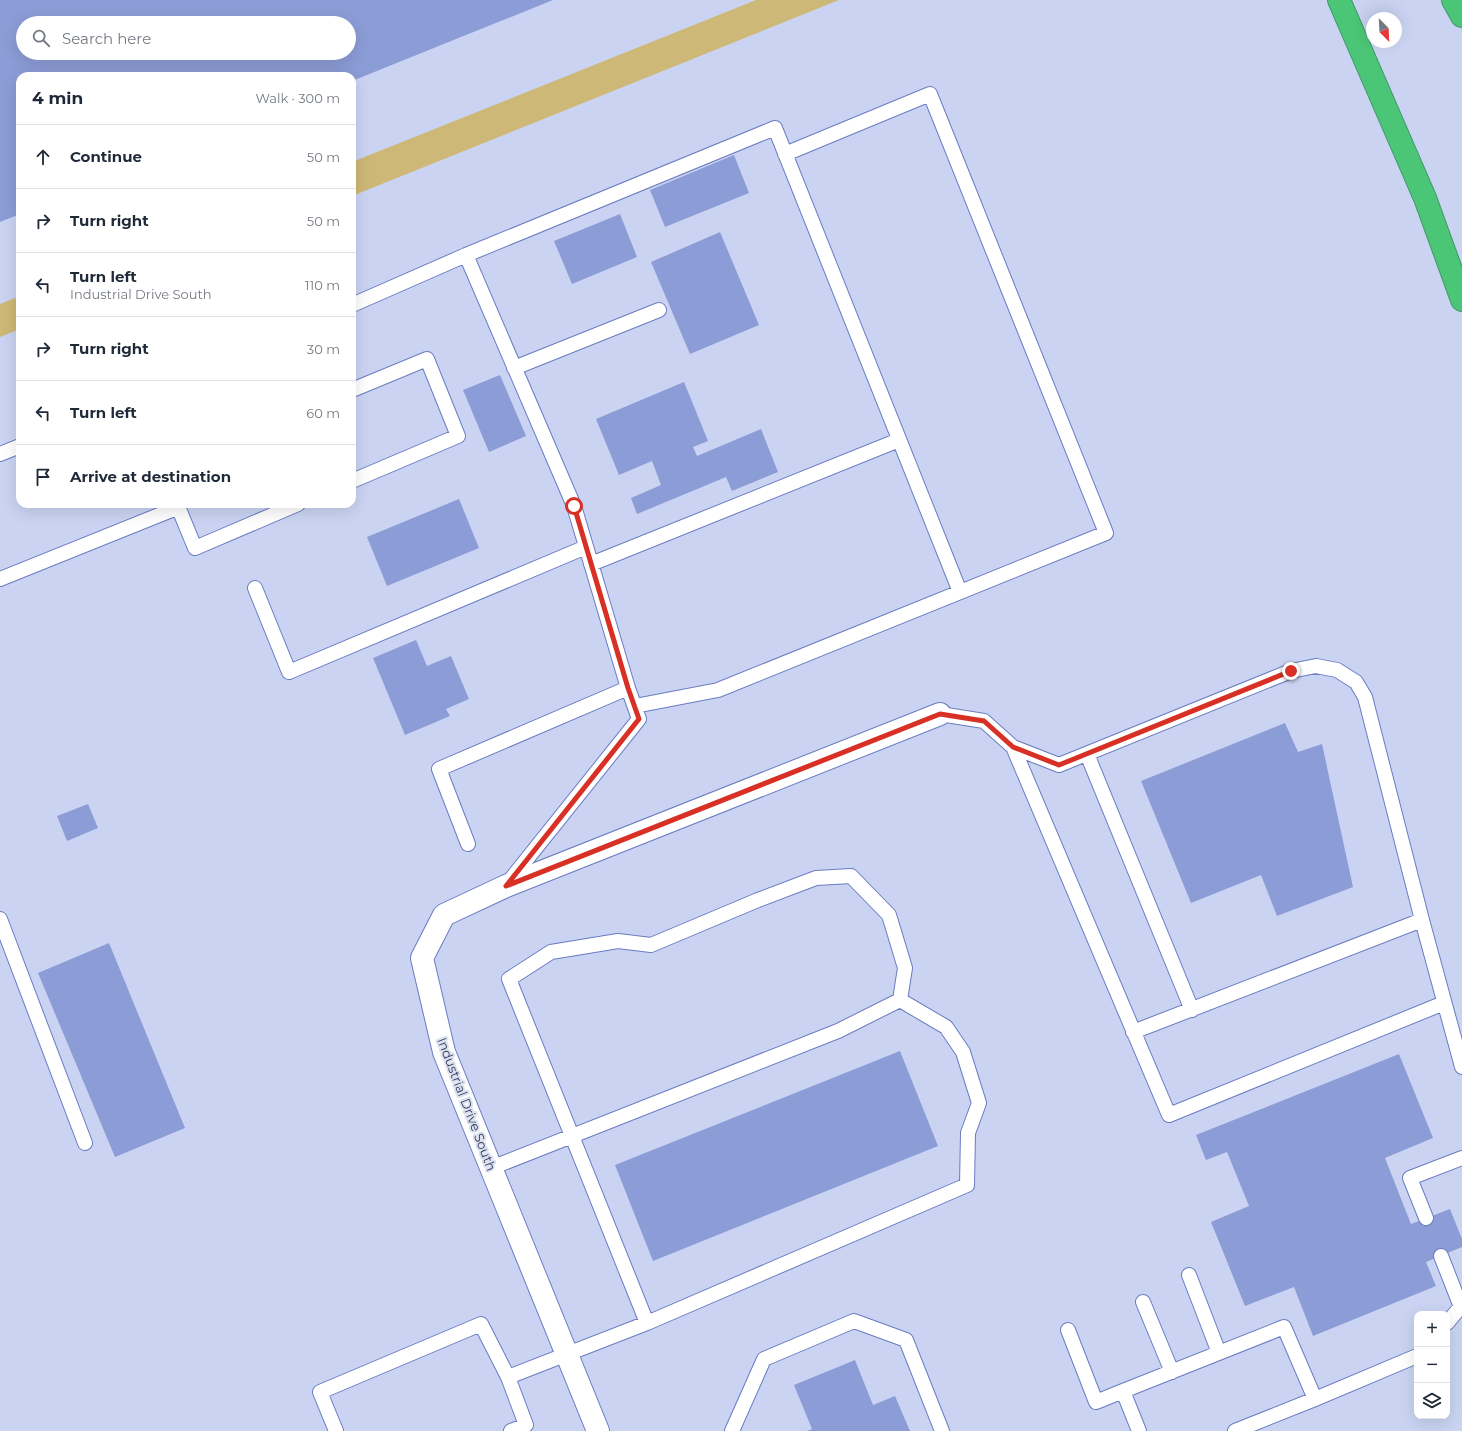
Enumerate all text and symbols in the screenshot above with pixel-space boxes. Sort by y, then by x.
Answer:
north arrow [1366,12,1402,48]
search box [16,16,356,60]
icon: search [30,27,52,49]
text: Search here [62,29,151,48]
text: 4 min [32,88,83,108]
text: Walk · 300 m [255,90,340,106]
icon: ahead [32,146,54,168]
text: Continue [70,147,142,166]
text: 50 m [307,149,340,165]
icon: right [32,210,54,232]
text: Turn right [70,211,149,230]
text: 50 m [307,213,340,229]
text: Turn left [70,267,137,286]
icon: left [32,274,54,296]
text: 110 m [305,277,340,293]
text: Industrial Drive South [70,286,211,302]
icon: right [32,338,54,360]
text: Turn right [70,339,149,358]
text: 30 m [307,341,340,357]
icon: left [32,402,54,424]
text: Turn left [70,403,137,422]
text: 60 m [306,405,340,421]
icon: arrive [32,466,54,488]
text: Arrive at destination [70,467,231,486]
route start [565,497,583,515]
route end [1282,662,1300,680]
street label: Industrial Drive South [434,1035,500,1173]
map controls [1414,1311,1450,1419]
button: + [1414,1311,1450,1347]
button: − [1414,1347,1450,1383]
button: layers [1414,1383,1450,1419]

